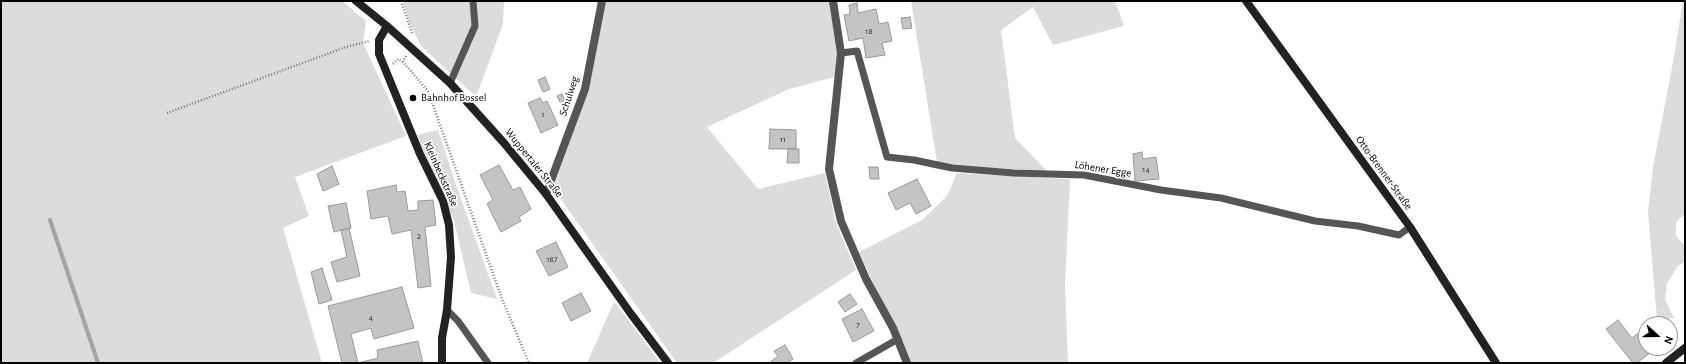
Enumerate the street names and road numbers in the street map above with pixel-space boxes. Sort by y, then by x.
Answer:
street label: Schulweg [556,75,582,117]
street label: Wuppertaler Straße [502,126,566,200]
street label: Otto-Brenner-Straße [1353,134,1415,212]
street label: Kleinbeckstraße [421,140,461,208]
street label: Löhener Egge [1074,158,1132,180]

